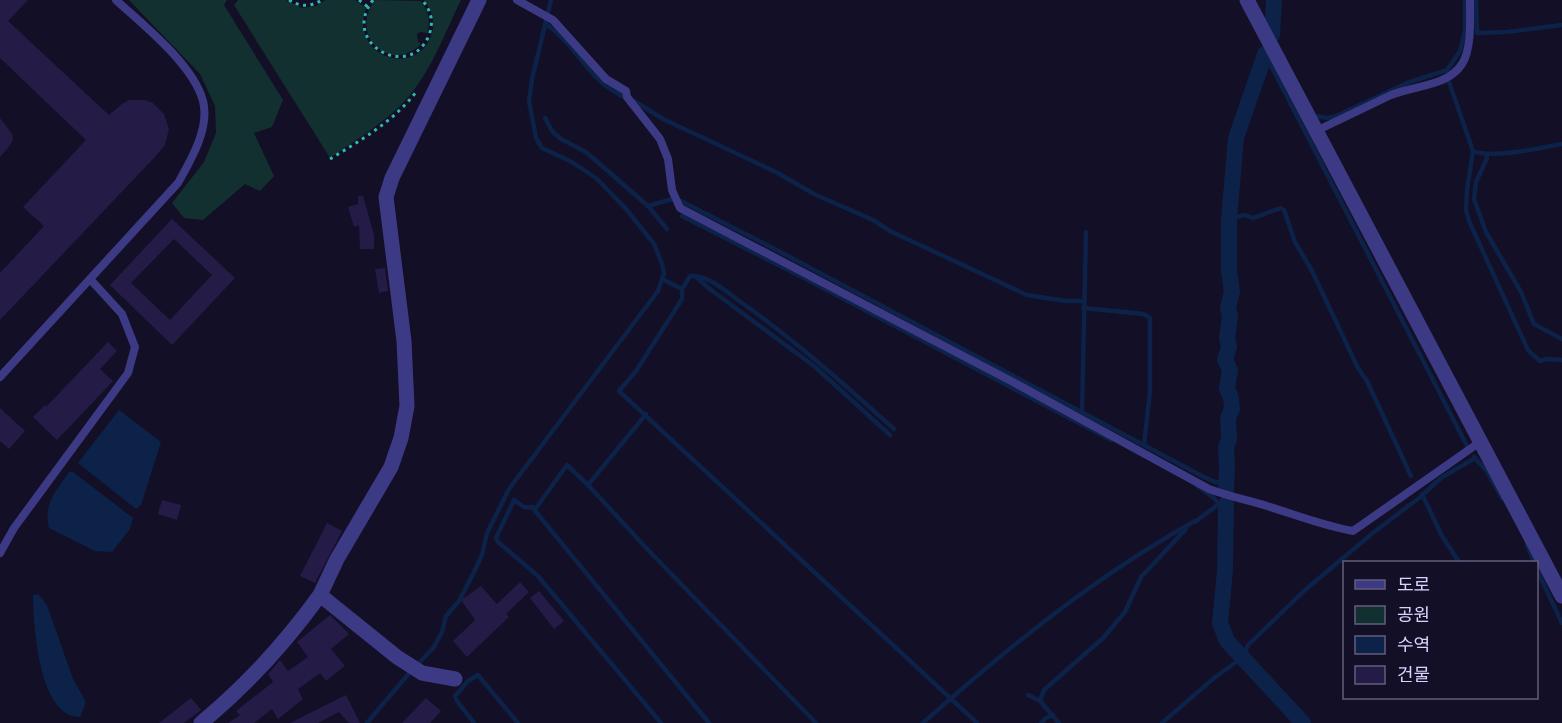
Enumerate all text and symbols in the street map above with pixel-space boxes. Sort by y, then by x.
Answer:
legend [1343,561,1538,699]
text: 도로 [1397,574,1430,596]
text: 공원 [1397,604,1430,626]
text: 수역 [1397,634,1430,656]
text: 건물 [1397,664,1430,686]

